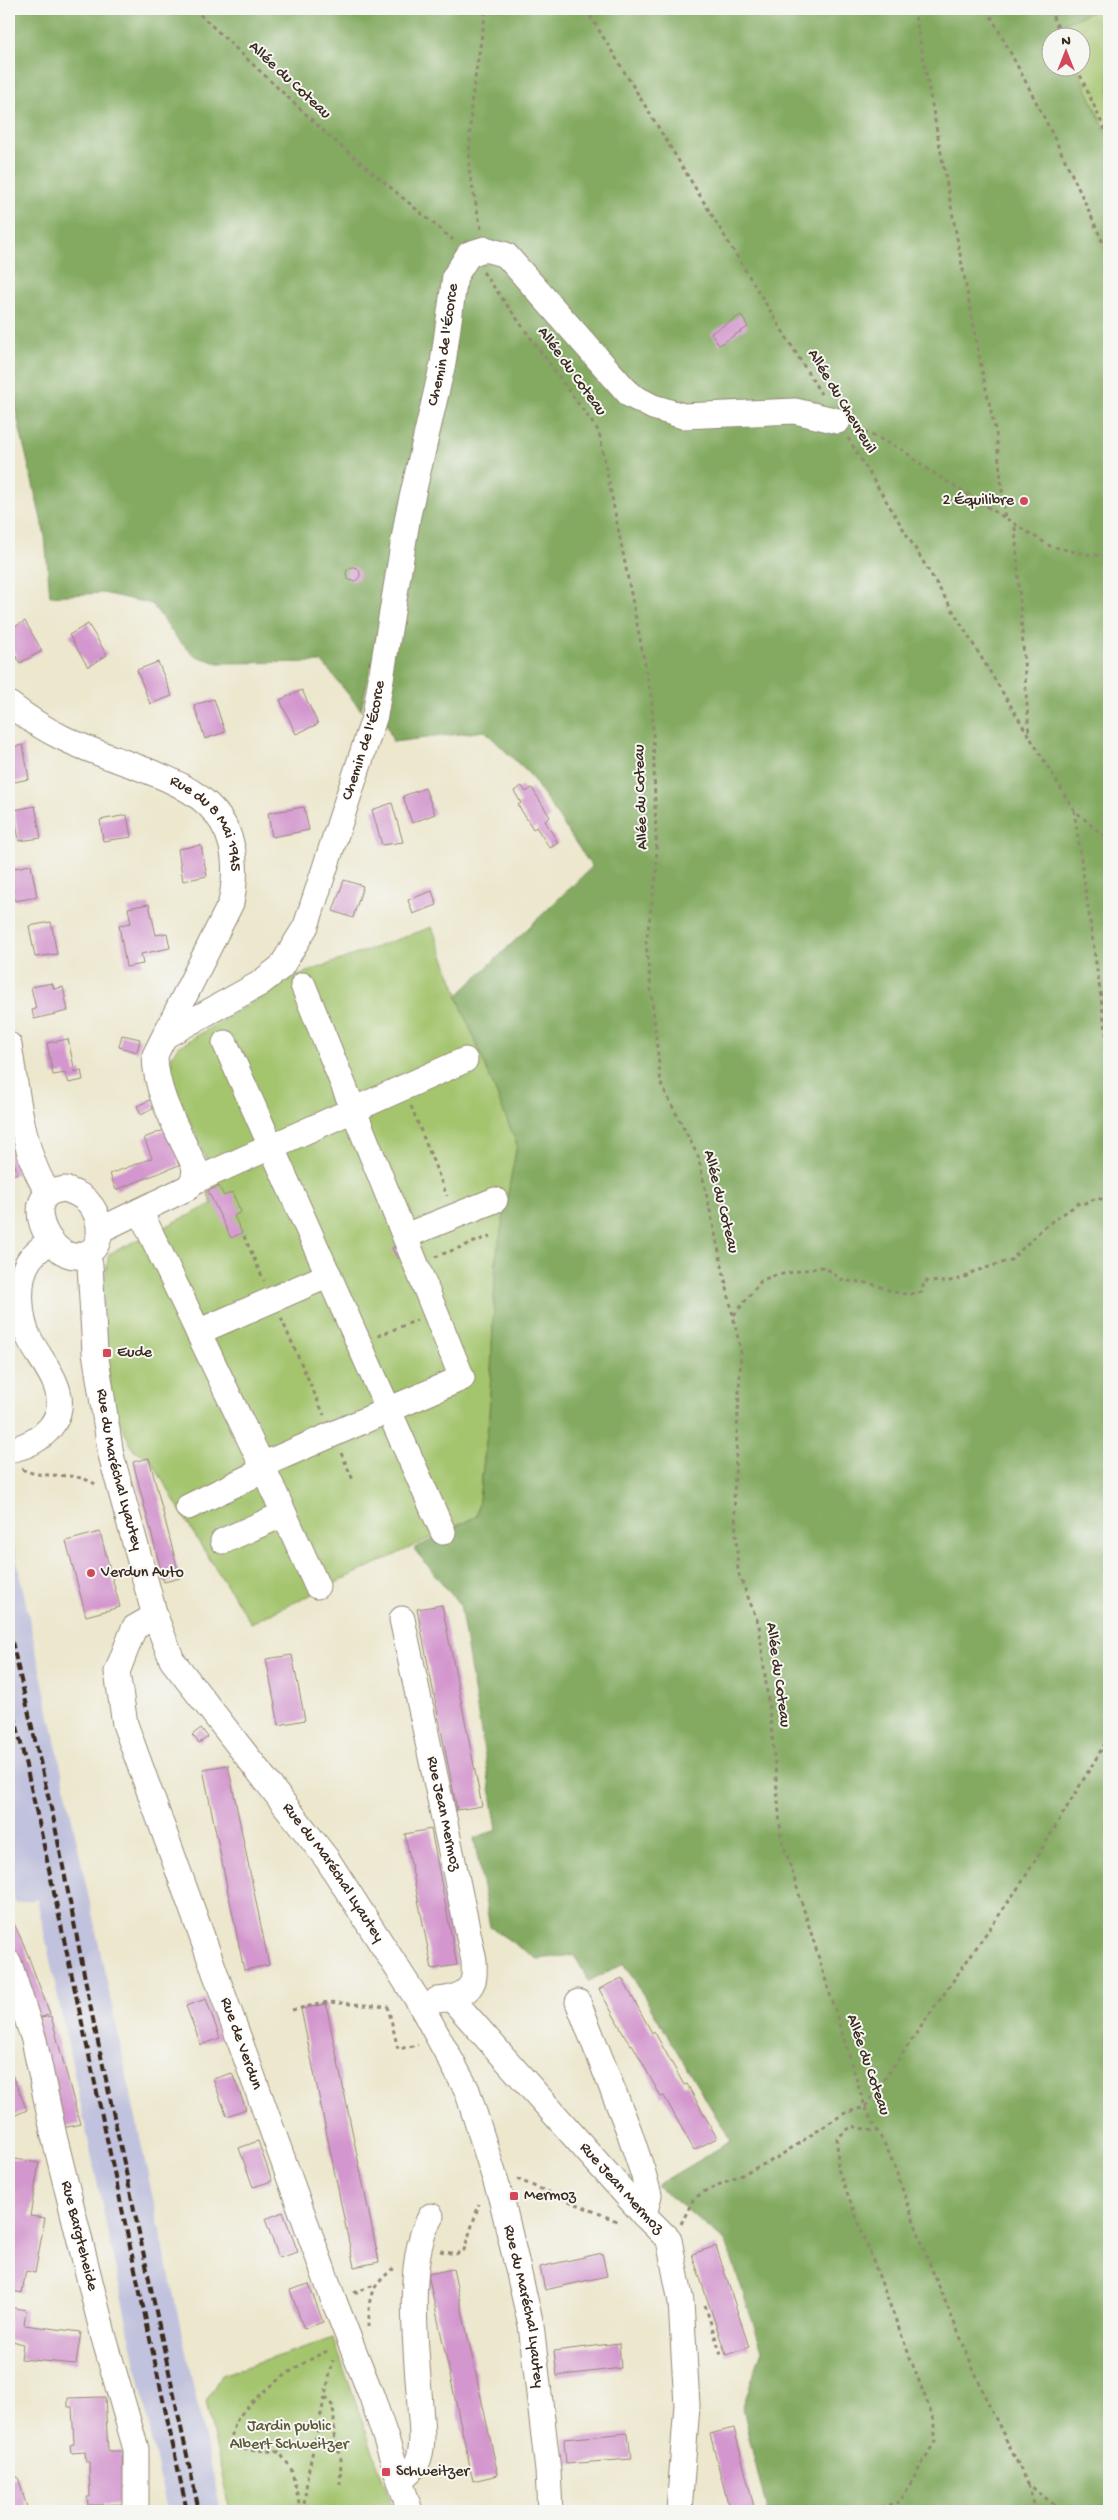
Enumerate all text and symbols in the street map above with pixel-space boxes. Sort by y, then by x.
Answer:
north arrow [1040,28,1090,78]
text: N [1061,33,1071,50]
street label: Allée du Coteau [244,38,334,124]
street label: Chemin de l'Écorce [424,282,463,408]
street label: Allée du Coteau [532,324,610,421]
street label: Allée du Chevreuil [802,346,880,458]
place label: 2 Équilibre [942,492,1015,511]
marker: 2 Équilibre [1018,495,1030,507]
street label: Chemin de l'Écorce [338,678,390,803]
street label: Allée du Coteau [631,743,653,850]
street label: Rue du 8 Mai 1945 [166,772,244,872]
street label: Allée du Coteau [698,1148,742,1256]
place label: Eude [117,1344,153,1363]
marker: Eude [101,1347,113,1359]
street label: Rue du Maréchal Lyautey [91,1387,146,1553]
place label: Verdun Auto [100,1564,184,1583]
marker: Verdun Auto [85,1567,97,1579]
street label: Allée du Coteau [760,1621,794,1729]
street label: Rue Jean Mermoz [422,1755,465,1874]
street label: Rue du Maréchal Lyautey [278,1799,388,1946]
street label: Rue de Verdun [215,1995,266,2093]
street label: Allée du Coteau [841,2012,893,2118]
street label: Rue Jean Mermoz [575,2139,668,2239]
street label: Rue Bargteheide [56,2179,102,2294]
place label: Mermoz [524,2187,577,2206]
marker: Mermoz [508,2190,520,2202]
street label: Rue du Maréchal Lyautey [498,2223,548,2389]
park label: Jardin public Albert Schweitzer [230,2418,350,2455]
place label: Schweitzer [396,2463,470,2482]
marker: Schweitzer [380,2466,392,2478]

